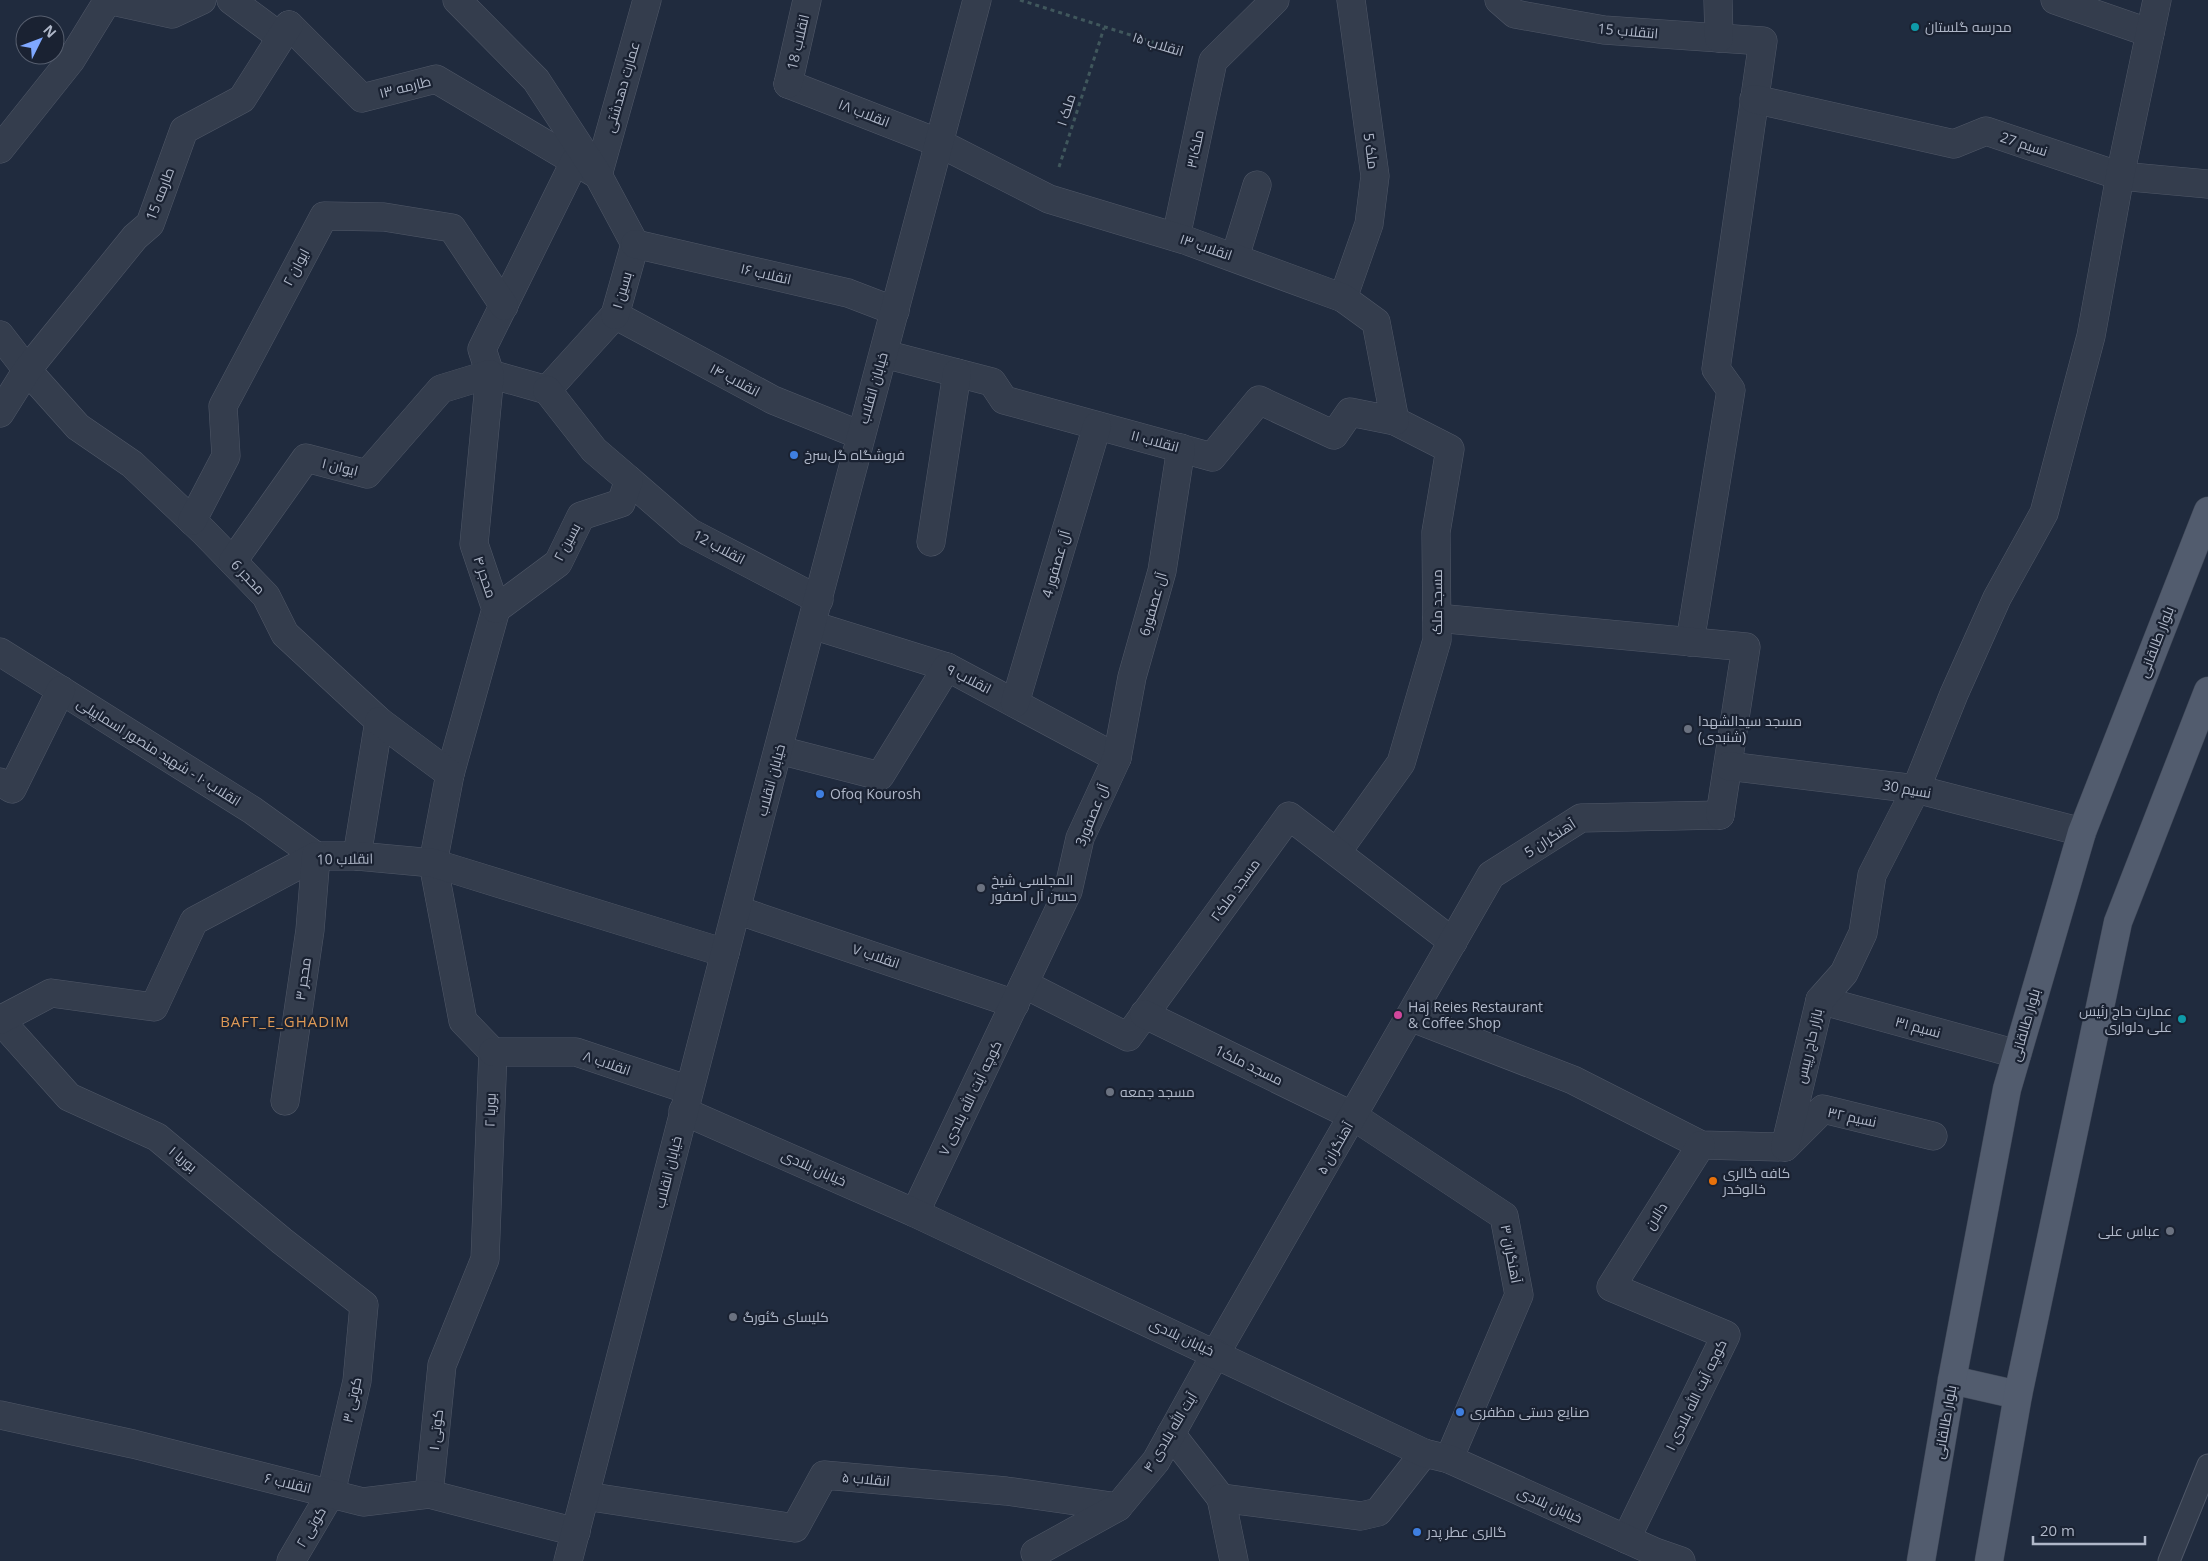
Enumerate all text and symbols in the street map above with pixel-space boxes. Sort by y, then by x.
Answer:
street label: انقلاب 18 [782,12,813,72]
north arrow [15,15,65,65]
place label: مدرسه گلستان [1925,17,2012,36]
street label: انتقلاب 15 [1597,18,1659,43]
text: N [39,20,61,42]
marker: مدرسه گلستان [1909,21,1921,33]
street label: انقلاب ۱۵ [1130,27,1186,60]
street label: عمارت دهدشتی [599,39,644,135]
street label: طارمه ۱۳ [377,71,433,102]
street label: ملک ۱ [1051,91,1080,128]
street label: انقلاب ۱۸ [836,94,893,131]
street label: نسیم 27 [1998,127,2050,161]
street label: ملک۳۱ [1181,128,1208,170]
street label: ملک 5 [1360,132,1383,170]
street label: طارمه 15 [141,165,178,223]
street label: انقلاب ۱۳ [1177,229,1235,264]
street label: ایوان ۲ [278,245,313,289]
street label: انقلاب ۱۶ [739,258,793,289]
street label: بسین ۱ [607,269,636,311]
street label: خیابان انقلاب [853,350,892,426]
street label: انقلاب ۱۴ [707,358,764,401]
street label: انقلاب ۱۱ [1129,425,1181,456]
place label: فروشگاه گل‌سرخ [804,445,905,464]
marker: فروشگاه گل‌سرخ [788,449,800,461]
street label: ایوان ۱ [320,453,360,480]
street label: بسین ۲ [549,519,585,564]
street label: انقلاب 12 [690,525,749,568]
street label: آل عصفور 4 [1037,528,1074,600]
street label: محجر ۴ [469,553,501,600]
street label: محجر 6 [227,555,270,598]
street label: آل عصفور6 [1134,569,1171,638]
street label: مسجد ملک [1427,569,1446,635]
street label: بلوار طالقانی [2133,604,2178,680]
street label: انقلاب ۹ [944,659,995,698]
street label: انقلاب ۱۰ - شهید منصور اسماپیلی [73,693,245,811]
place label: مسجد سیدالشهدا (شنبدی) [1698,711,1802,746]
marker: مسجد سیدالشهدا (شنبدی) [1682,723,1694,735]
street label: خیابان انقلاب [752,742,789,818]
street label: نسیم 30 [1881,775,1933,803]
street label: آل عصفور3 [1070,781,1113,849]
place label: Ofoq Kourosh [830,784,921,803]
marker: Ofoq Kourosh [814,788,826,800]
street label: آهنگران 5 [1520,814,1579,861]
street label: انقلاب 10 [317,849,373,868]
street label: مسجد ملک۲ [1206,855,1264,925]
place label: المجلسی شیخ حسن آل اصفور [990,870,1077,905]
marker: المجلسی شیخ حسن آل اصفور [975,882,987,894]
street label: انقلاب ۷ [850,939,903,973]
street label: محجر ۳ [290,956,315,1002]
street label: بلوار طالقانی [2005,986,2044,1063]
place label: Haj Reies Restaurant & Coffee Shop [1408,997,1543,1032]
place label: عمارت حاج رئیس علی دلواری [2079,1001,2172,1036]
street label: بازار حاج رپیس [1791,1007,1827,1085]
marker: Haj Reies Restaurant & Coffee Shop [1392,1009,1404,1021]
district label: BAFT_E_GHADIM [220,1011,350,1031]
street label: نسیم ۳۱ [1893,1011,1943,1043]
marker: عمارت حاج رئیس علی دلواری [2176,1013,2188,1025]
street label: کوچه آیت الله بلادی ۷ [933,1037,1007,1159]
street label: مسجد ملک1 [1212,1040,1286,1089]
street label: انقلاب ۸ [581,1046,634,1080]
place label: مسجد جمعه [1120,1082,1195,1101]
marker: مسجد جمعه [1104,1086,1116,1098]
street label: بوریا ۲ [479,1092,500,1128]
street label: نسیم ۳۲ [1826,1102,1878,1132]
street label: آهنگران ۵ [1312,1118,1357,1177]
street label: خیابان انقلاب [649,1134,686,1210]
street label: بوریا ۱ [165,1141,201,1176]
street label: خیابان بلادی [779,1145,850,1190]
place label: کافه گالری خالوخدر [1722,1163,1790,1198]
marker: کافه گالری خالوخدر [1707,1175,1719,1187]
street label: دالان [1640,1198,1671,1233]
place label: عباس علی [2098,1221,2160,1240]
street label: آهنگران ۳ [1497,1223,1527,1285]
marker: عباس علی [2164,1225,2176,1237]
place label: کلیسای گئورگ [743,1307,829,1326]
marker: کلیسای گئورگ [727,1311,739,1323]
street label: خیابان بلادی [1147,1313,1218,1360]
street label: کوچه آیت الله بلادی ۱ [1660,1336,1732,1454]
street label: کوتی ۳ [337,1375,366,1424]
street label: بلوار طالقانی [1929,1383,1960,1460]
street label: آیت الله بلادی ۴ [1138,1388,1201,1475]
place label: صنایع دستی مظفری [1470,1402,1590,1421]
marker: صنایع دستی مظفری [1454,1406,1466,1418]
street label: کوتی ۱ [424,1409,447,1451]
street label: انقلاب ۵ [841,1467,891,1490]
street label: انقلاب ۶ [263,1468,313,1497]
street label: خیابان بلادی [1515,1482,1586,1527]
street label: کوتی ۲ [291,1503,330,1550]
scale bar [2033,1514,2146,1546]
text: 20 m [2040,1520,2075,1540]
place label: گالری عطر پدر [1426,1522,1506,1542]
marker: گالری عطر پدر [1411,1526,1423,1538]

